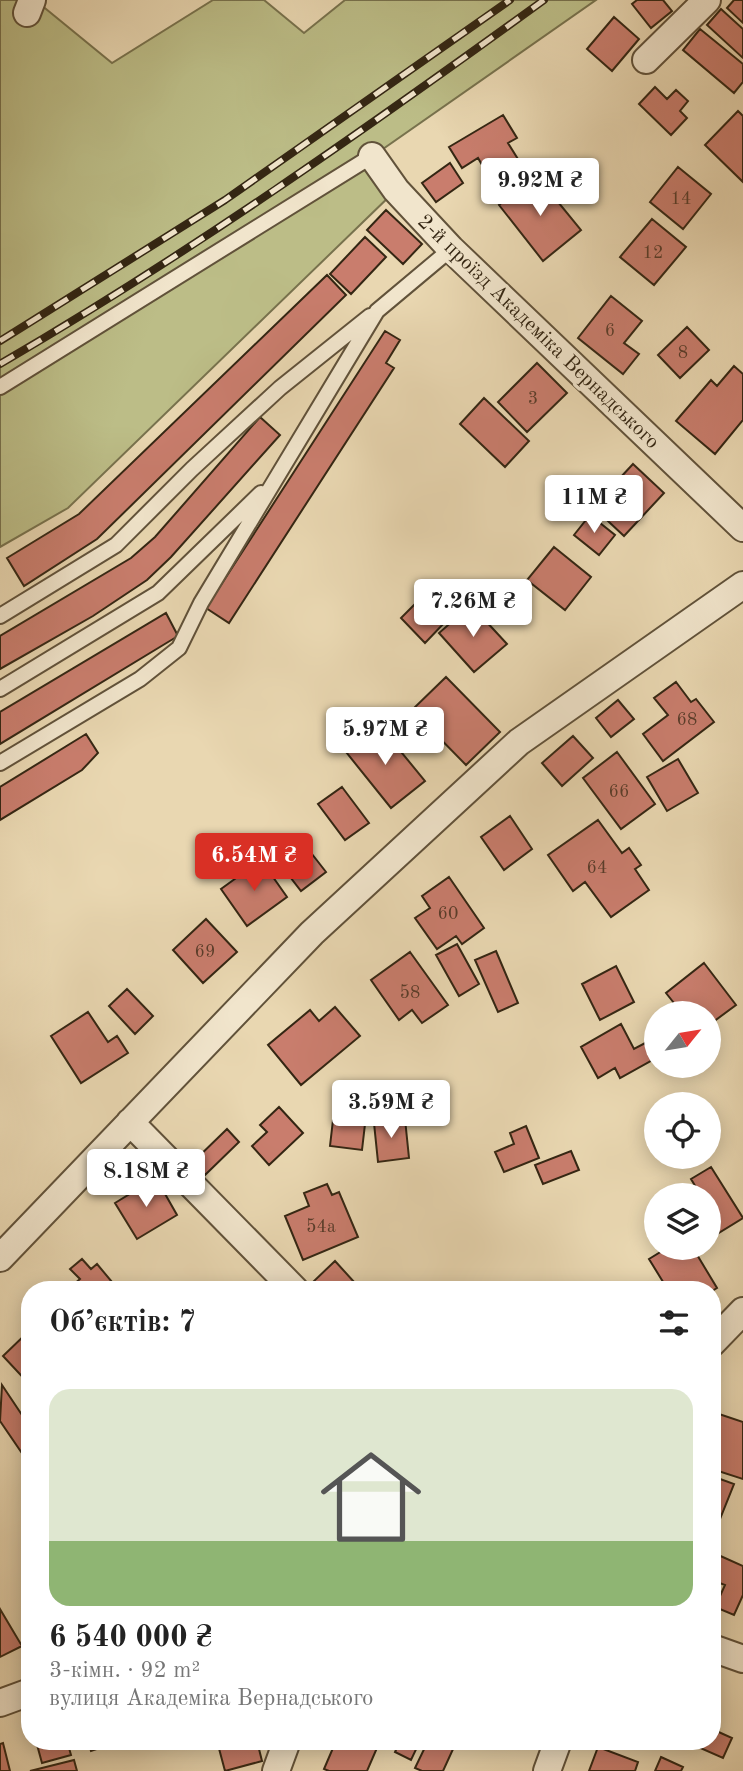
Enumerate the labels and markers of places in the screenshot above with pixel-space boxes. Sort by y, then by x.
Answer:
pin: 9.92M ₴ [475,158,605,218]
pin: 11M ₴ [545,476,643,535]
pin: 7.26M ₴ [408,580,538,639]
pin: 5.97M ₴ [320,708,450,767]
pin: 6.54M ₴ [189,834,319,893]
pin: 3.59M ₴ [326,1080,456,1140]
pin: 8.18M ₴ [81,1150,211,1209]

